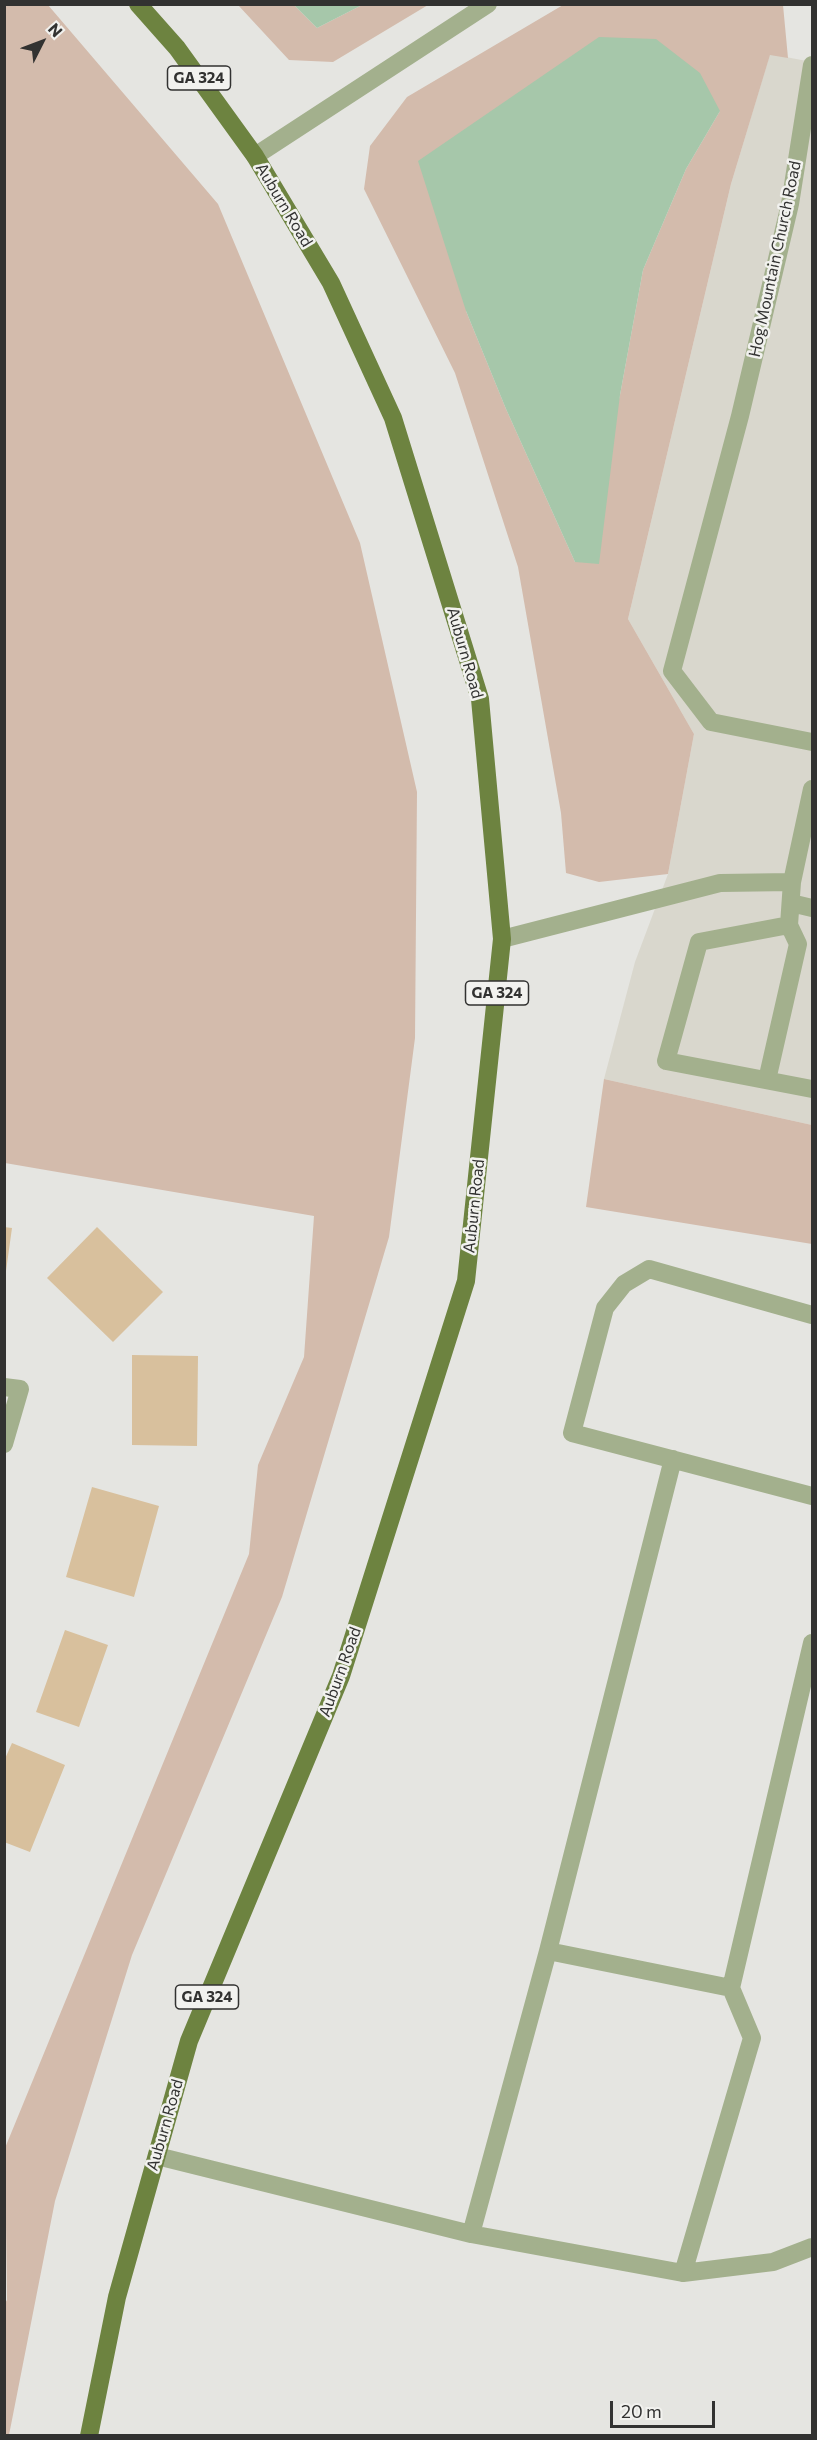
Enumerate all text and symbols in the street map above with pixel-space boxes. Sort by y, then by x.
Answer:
north arrow [12,12,72,72]
text: N [45,19,67,40]
road number: GA 324 [168,66,230,90]
street label: Hog Mountain Church Road [745,159,805,359]
street label: Auburn Road [252,160,316,250]
street label: Auburn Road [443,605,487,701]
road number: GA 324 [466,981,528,1005]
street label: Auburn Road [460,1158,488,1254]
street label: Auburn Road [315,1624,365,1720]
road number: GA 324 [176,1985,238,2009]
street label: Auburn Road [143,2077,187,2173]
scale bar [613,2389,718,2427]
text: 20 m [621,2400,662,2422]

